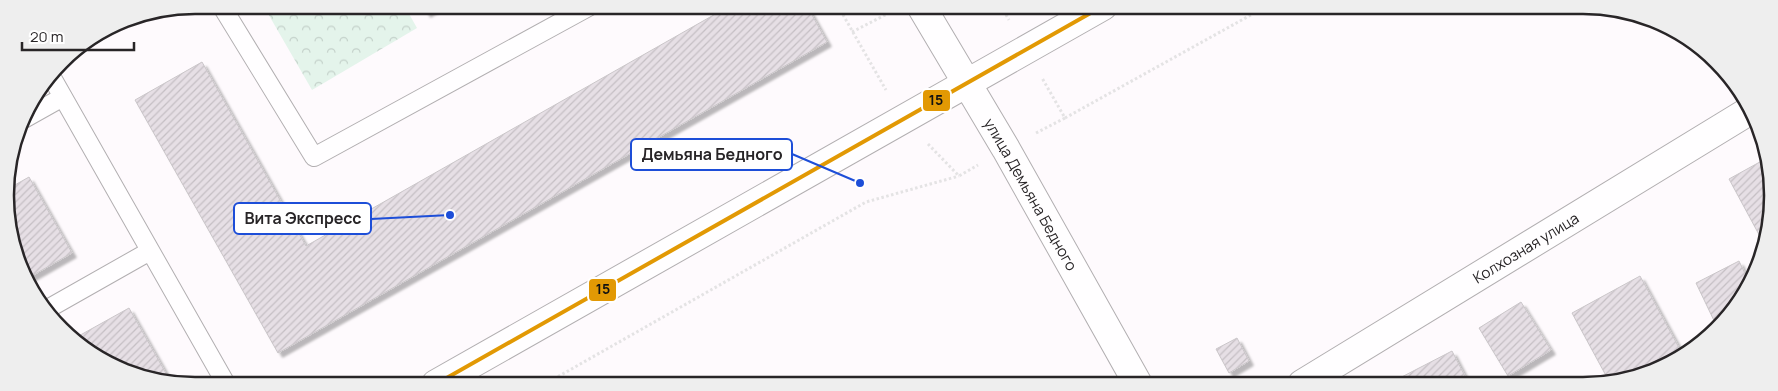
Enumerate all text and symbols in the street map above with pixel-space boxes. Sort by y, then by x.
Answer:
scale bar [22,20,135,52]
text: 20 m [30,26,63,47]
line badge: 15 [922,89,951,112]
text: 15 [929,90,943,109]
street label: улица Демьяна Бедного [979,114,1083,274]
callout: Демьяна Бедного [631,139,792,170]
text: Демьяна Бедного [641,143,783,165]
callout: Вита Экспресс [234,203,371,234]
text: Вита Экспресс [244,207,362,229]
street label: Колхозная улица [1469,207,1583,288]
line badge: 15 [588,278,617,302]
text: 15 [596,279,610,298]

